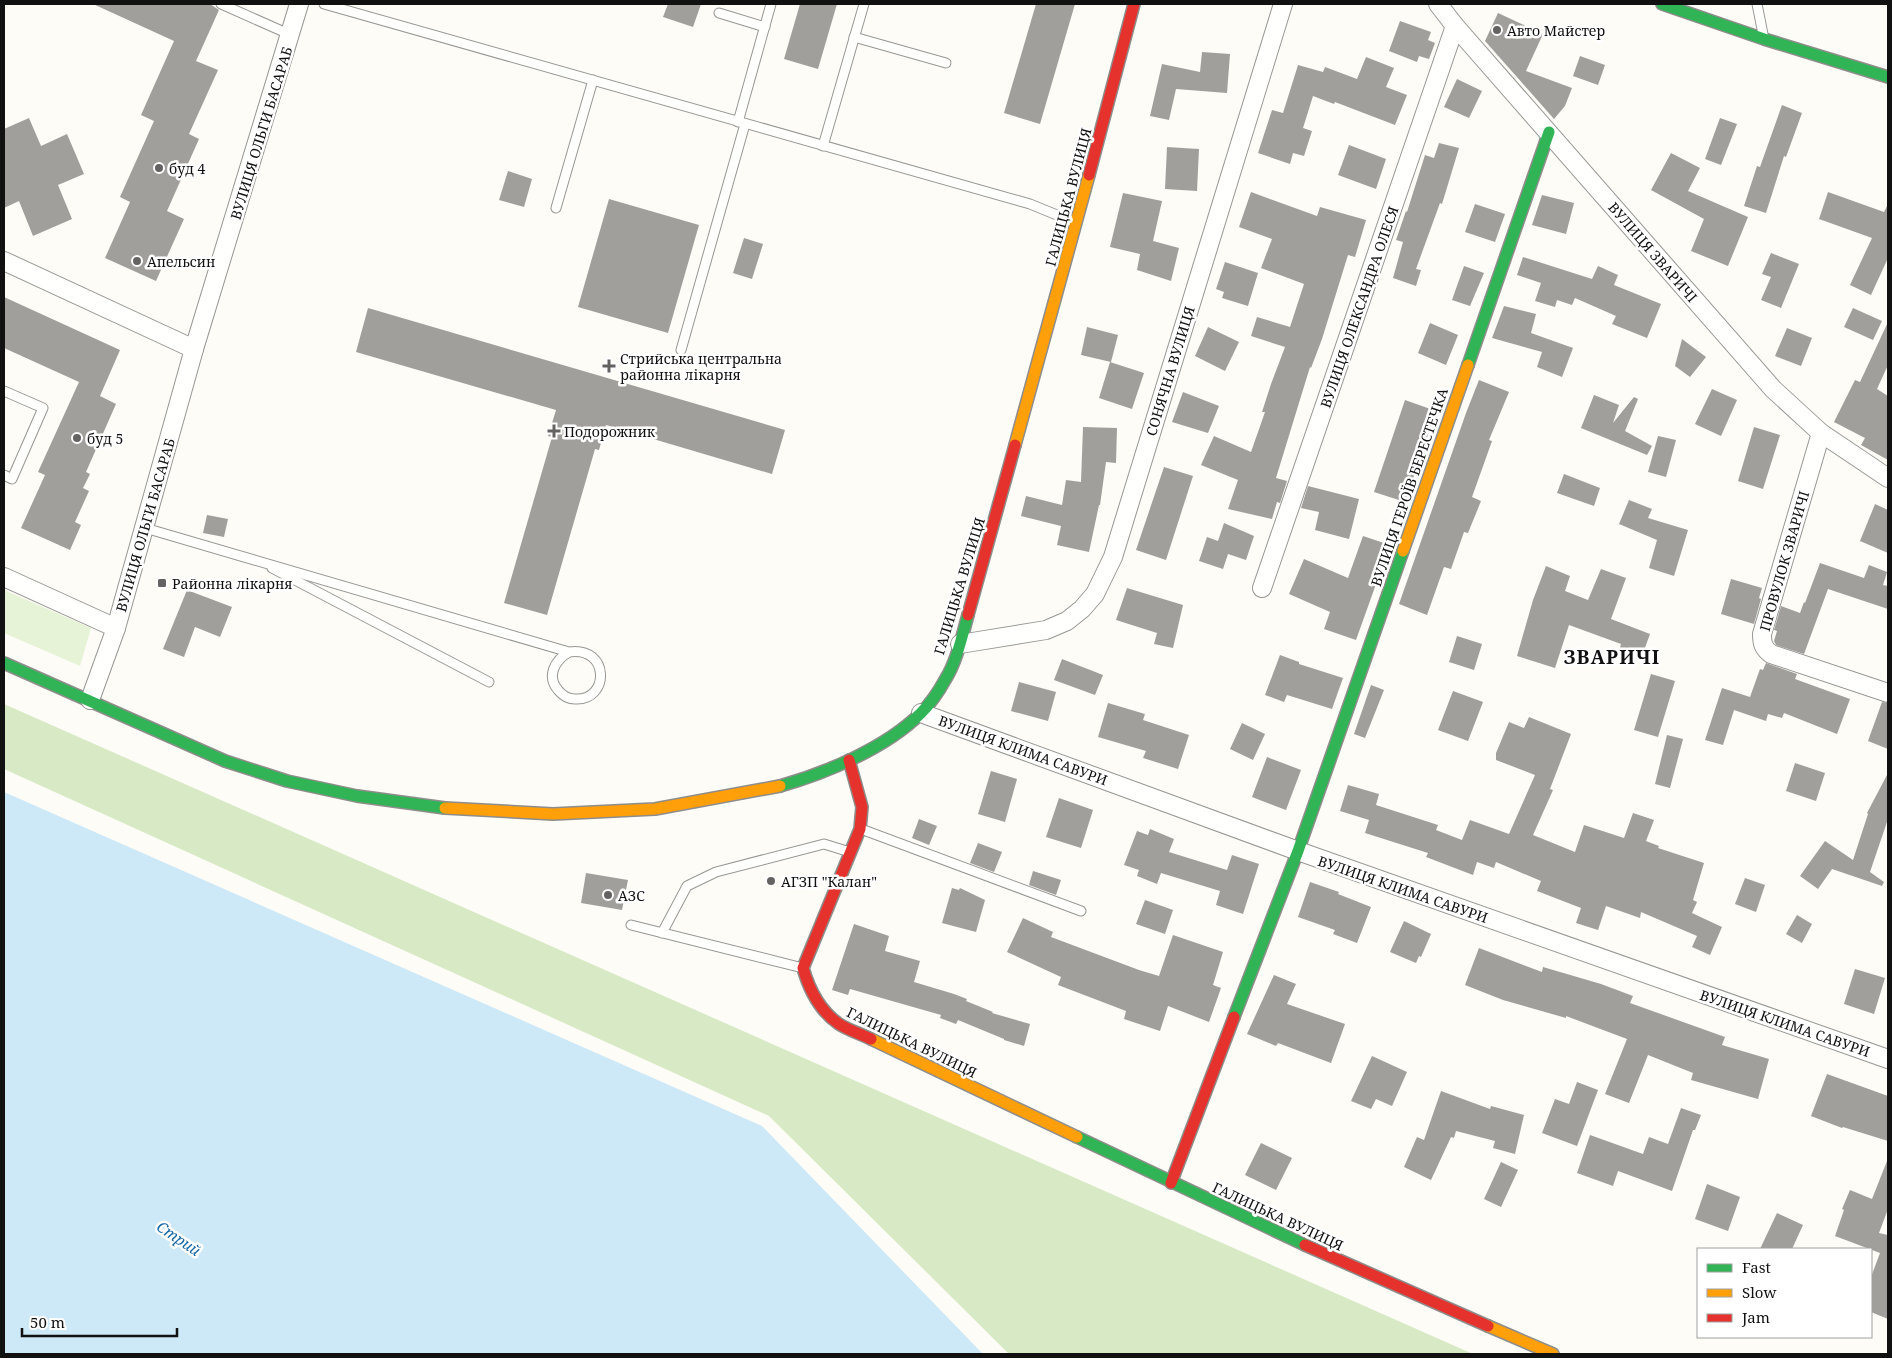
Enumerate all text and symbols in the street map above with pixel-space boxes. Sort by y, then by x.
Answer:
place label: Авто Майстер [1507,21,1605,40]
marker: Авто Майстер [1491,24,1503,36]
street label: ВУЛИЦЯ ОЛЬГИ БАСАРАБ [226,44,296,222]
street label: ГАЛИЦЬКА ВУЛИЦЯ [1040,126,1096,268]
place label: буд 4 [169,159,205,178]
marker: буд 4 [153,162,165,174]
street label: ВУЛИЦЯ ЗВАРИЧІ [1604,198,1702,306]
street label: ВУЛИЦЯ ОЛЕКСАНДРА ОЛЕСЯ [1315,204,1403,410]
place label: Апельсин [147,252,215,271]
marker: Апельсин [131,255,143,267]
street label: СОНЯЧНА ВУЛИЦЯ [1141,304,1199,438]
place label: Стрийська центральна районна лікарня [620,349,782,384]
marker: Стрийська центральна районна лікарня [602,359,616,373]
street label: ВУЛИЦЯ ГЕРОЇВ БЕРЕСТЕЧКА [1366,385,1452,589]
place label: Подорожник [564,422,656,441]
marker: Подорожник [548,425,560,437]
place label: буд 5 [87,429,123,448]
marker: буд 5 [71,432,83,444]
street label: ВУЛИЦЯ ОЛЬГИ БАСАРАБ [111,436,179,614]
street label: ПРОВУЛОК ЗВАРИЧІ [1755,489,1813,633]
street label: ГАЛИЦЬКА ВУЛИЦЯ [929,515,989,657]
place label: Районна лікарня [172,574,292,593]
marker: Районна лікарня [156,577,168,589]
district label: ЗВАРИЧІ [1564,644,1660,670]
street label: ВУЛИЦЯ КЛИМА САВУРИ [936,711,1110,789]
street label: ВУЛИЦЯ КЛИМА САВУРИ [1316,851,1490,927]
place label: АГЗП "Калан" [781,872,877,891]
marker: АГЗП "Калан" [765,875,777,887]
place label: АЗС [618,886,645,905]
marker: АЗС [602,889,614,901]
street label: ВУЛИЦЯ КЛИМА САВУРИ [1698,985,1872,1061]
street label: ГАЛИЦЬКА ВУЛИЦЯ [844,1002,980,1082]
street label: ГАЛИЦЬКА ВУЛИЦЯ [1209,1177,1347,1255]
water label: Стрий [153,1216,205,1260]
legend [1697,1248,1872,1338]
text: Fast [1742,1257,1771,1277]
text: Slow [1742,1282,1776,1302]
scale bar [22,1306,178,1338]
text: Jam [1741,1307,1770,1327]
text: 50 m [30,1312,65,1332]

